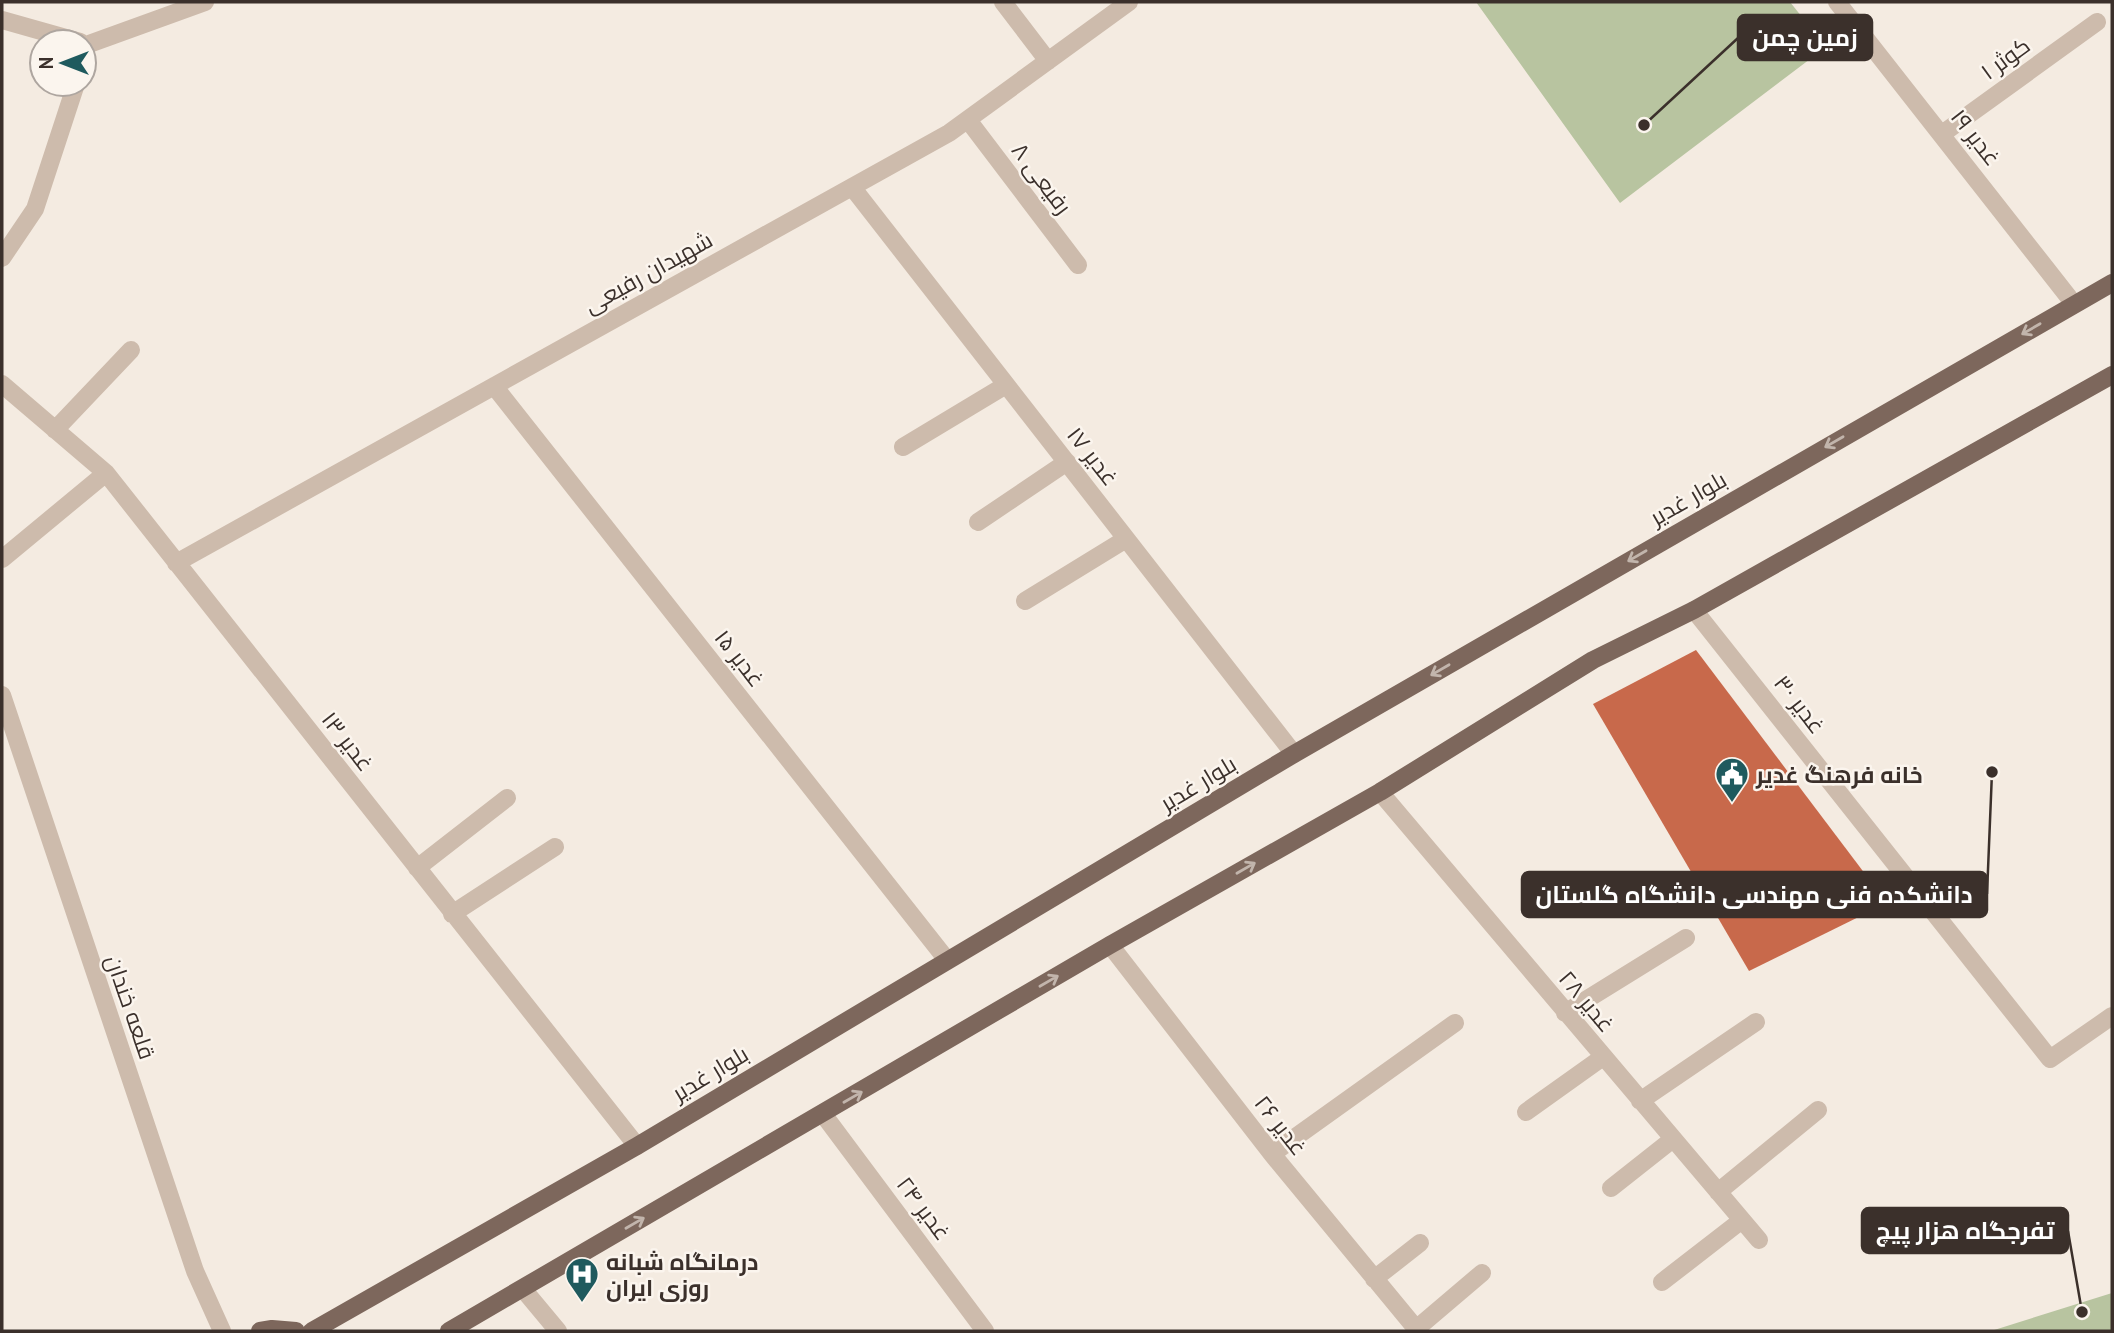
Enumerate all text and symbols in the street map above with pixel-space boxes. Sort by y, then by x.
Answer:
callout: زمین چمن [1738,15,1872,60]
text: زمین چمن [1752,22,1858,55]
north arrow [28,28,98,98]
street label: ۱ کوثر [1975,30,2035,86]
text: N [34,57,58,69]
street label: ۱۹ غدیر [1945,103,2007,171]
street label: رفیعی ۸ [1006,136,1078,220]
street label: شهیدان رفیعی [579,225,717,319]
one-way arrow [2022,322,2042,336]
street label: ۱۷ غدیر [1061,421,1125,491]
one-way arrow [1825,435,1845,449]
street label: بلوار غدیر [1643,464,1732,533]
one-way arrow [1628,549,1648,563]
street label: ۱۵ غدیر [709,624,771,692]
one-way arrow [1431,663,1451,677]
street label: غدیر ۳۰ [1768,669,1832,739]
street label: ۱۳ غدیر [316,705,380,777]
street label: بلوار غدیر [1153,749,1241,818]
public building icon: خانه فرهنگ غدیر [1713,755,1751,804]
place label: خانه فرهنگ غدیر [1755,760,1923,789]
one-way arrow [1235,861,1256,874]
callout: دانشکده فنی مهندسی دانشگاه گلستان [1522,872,1987,917]
text: دانشکده فنی مهندسی دانشگاه گلستان [1535,879,1973,910]
street label: قلعه خندان [100,951,162,1063]
street label: ۲۸ غدیر [1553,964,1621,1038]
one-way arrow [1038,974,1058,988]
street label: بلوار غدیر [665,1039,753,1108]
one-way arrow [842,1089,862,1103]
street label: ۲۶ غدیر [1249,1089,1313,1161]
street label: ۲۴ غدیر [891,1170,957,1246]
callout: تفرجگاه هزار پیچ [1862,1208,2068,1253]
text: تفرجگاه هزار پیچ [1876,1215,2056,1248]
one-way arrow [625,1216,645,1230]
place label: درمانگاه شبانه روزی ایران [606,1247,758,1302]
hospital icon: درمانگاه شبانه روزی ایران [563,1255,601,1304]

